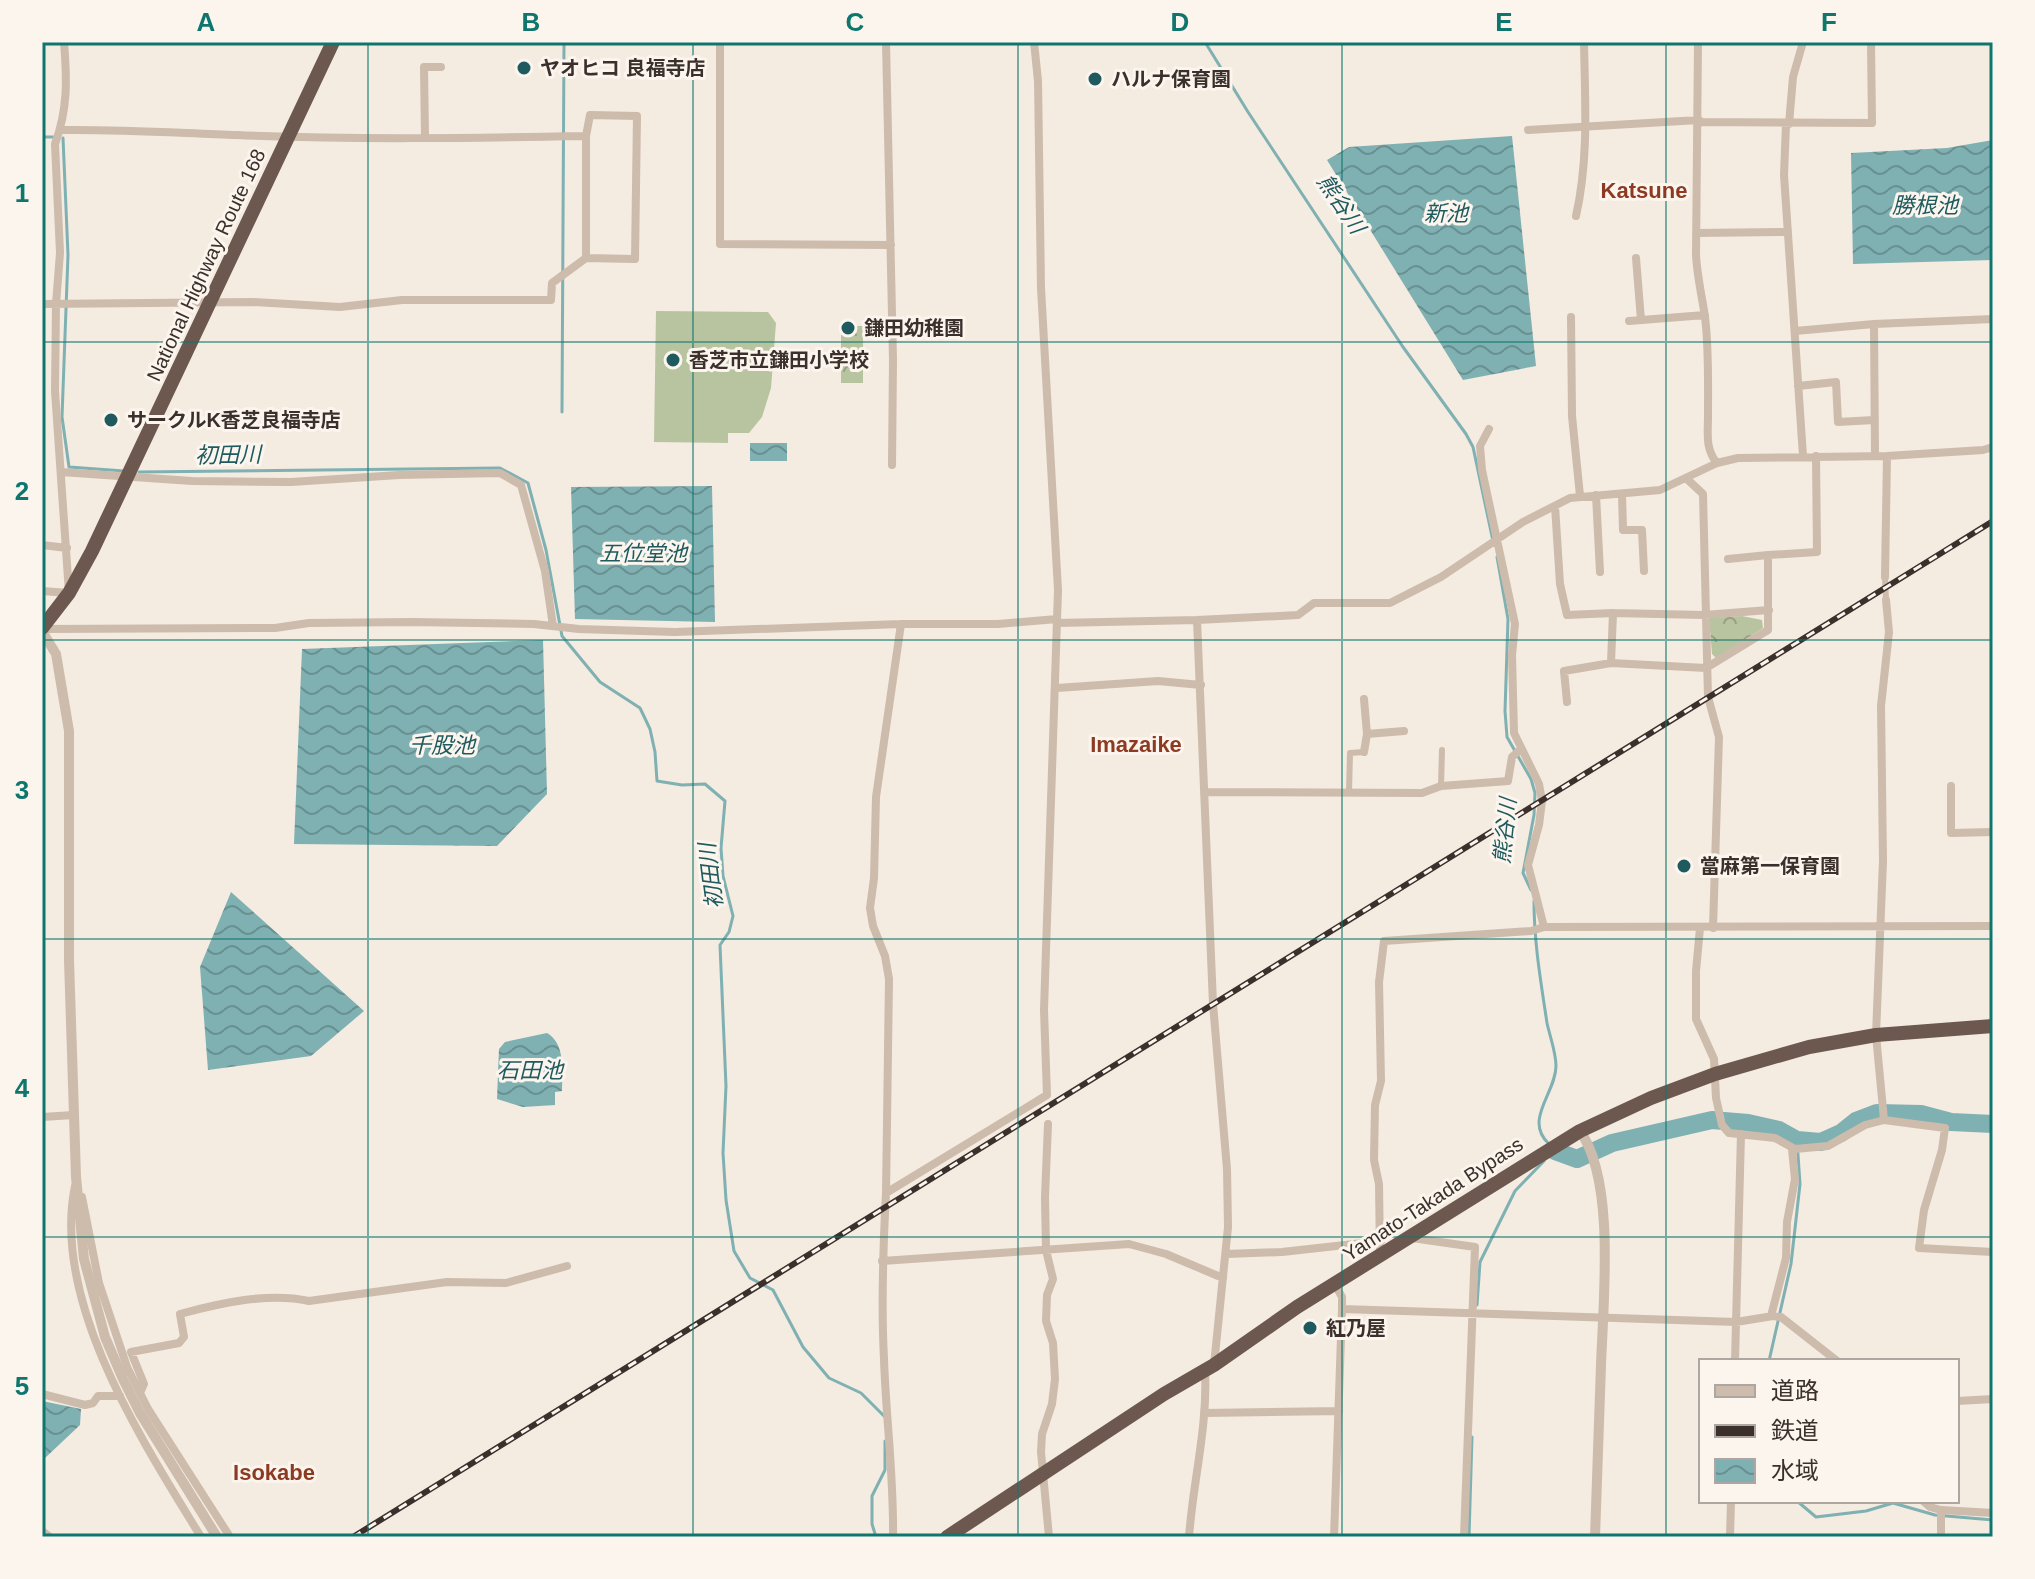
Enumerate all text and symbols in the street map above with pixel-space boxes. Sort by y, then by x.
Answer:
text: A [197,7,216,37]
text: B [522,7,540,37]
text: C [846,7,865,37]
text: D [1171,7,1189,37]
text: E [1495,7,1513,37]
text: F [1821,7,1837,37]
place label: ヤオヒコ 良福寺店 [540,57,706,79]
marker: ヤオヒコ 良福寺店 [515,59,533,77]
place label: ハルナ保育園 [1111,68,1231,90]
marker: ハルナ保育園 [1086,70,1104,88]
street label: National Highway Route 168 [142,145,270,385]
water label: 熊谷川 [1312,170,1371,240]
text: 1 [15,178,29,208]
district label: Katsune [1601,178,1687,203]
water label: 勝根池 [1892,193,1960,218]
water label: 新池 [1424,201,1470,226]
place label: 鎌田幼稚園 [864,317,964,339]
marker: 鎌田幼稚園 [839,319,857,337]
place label: 香芝市立鎌田小学校 [689,349,869,371]
marker: 香芝市立鎌田小学校 [664,351,682,369]
place label: サークルK香芝良福寺店 [127,409,341,431]
marker: サークルK香芝良福寺店 [102,411,120,429]
water label: 初田川 [195,442,263,468]
text: 2 [15,476,29,506]
water label: 五位堂池 [599,541,689,566]
district label: Imazaike [1090,732,1182,757]
water label: 千股池 [409,733,477,758]
text: 3 [15,775,29,805]
water label: 熊谷川 [1489,795,1521,865]
water label: 初田川 [694,840,727,910]
place label: 當麻第一保育園 [1700,855,1840,877]
marker: 當麻第一保育園 [1675,857,1693,875]
water label: 石田池 [497,1058,565,1083]
text: 4 [15,1073,30,1103]
street label: Yamato-Takada Bypass [1339,1133,1527,1265]
place label: 紅乃屋 [1326,1317,1386,1339]
marker: 紅乃屋 [1301,1319,1319,1337]
legend [1699,1359,1959,1503]
text: 5 [15,1371,29,1401]
text: 道路 [1771,1377,1819,1404]
text: 鉄道 [1771,1417,1819,1444]
text: 水域 [1771,1457,1819,1484]
district label: Isokabe [233,1460,315,1485]

